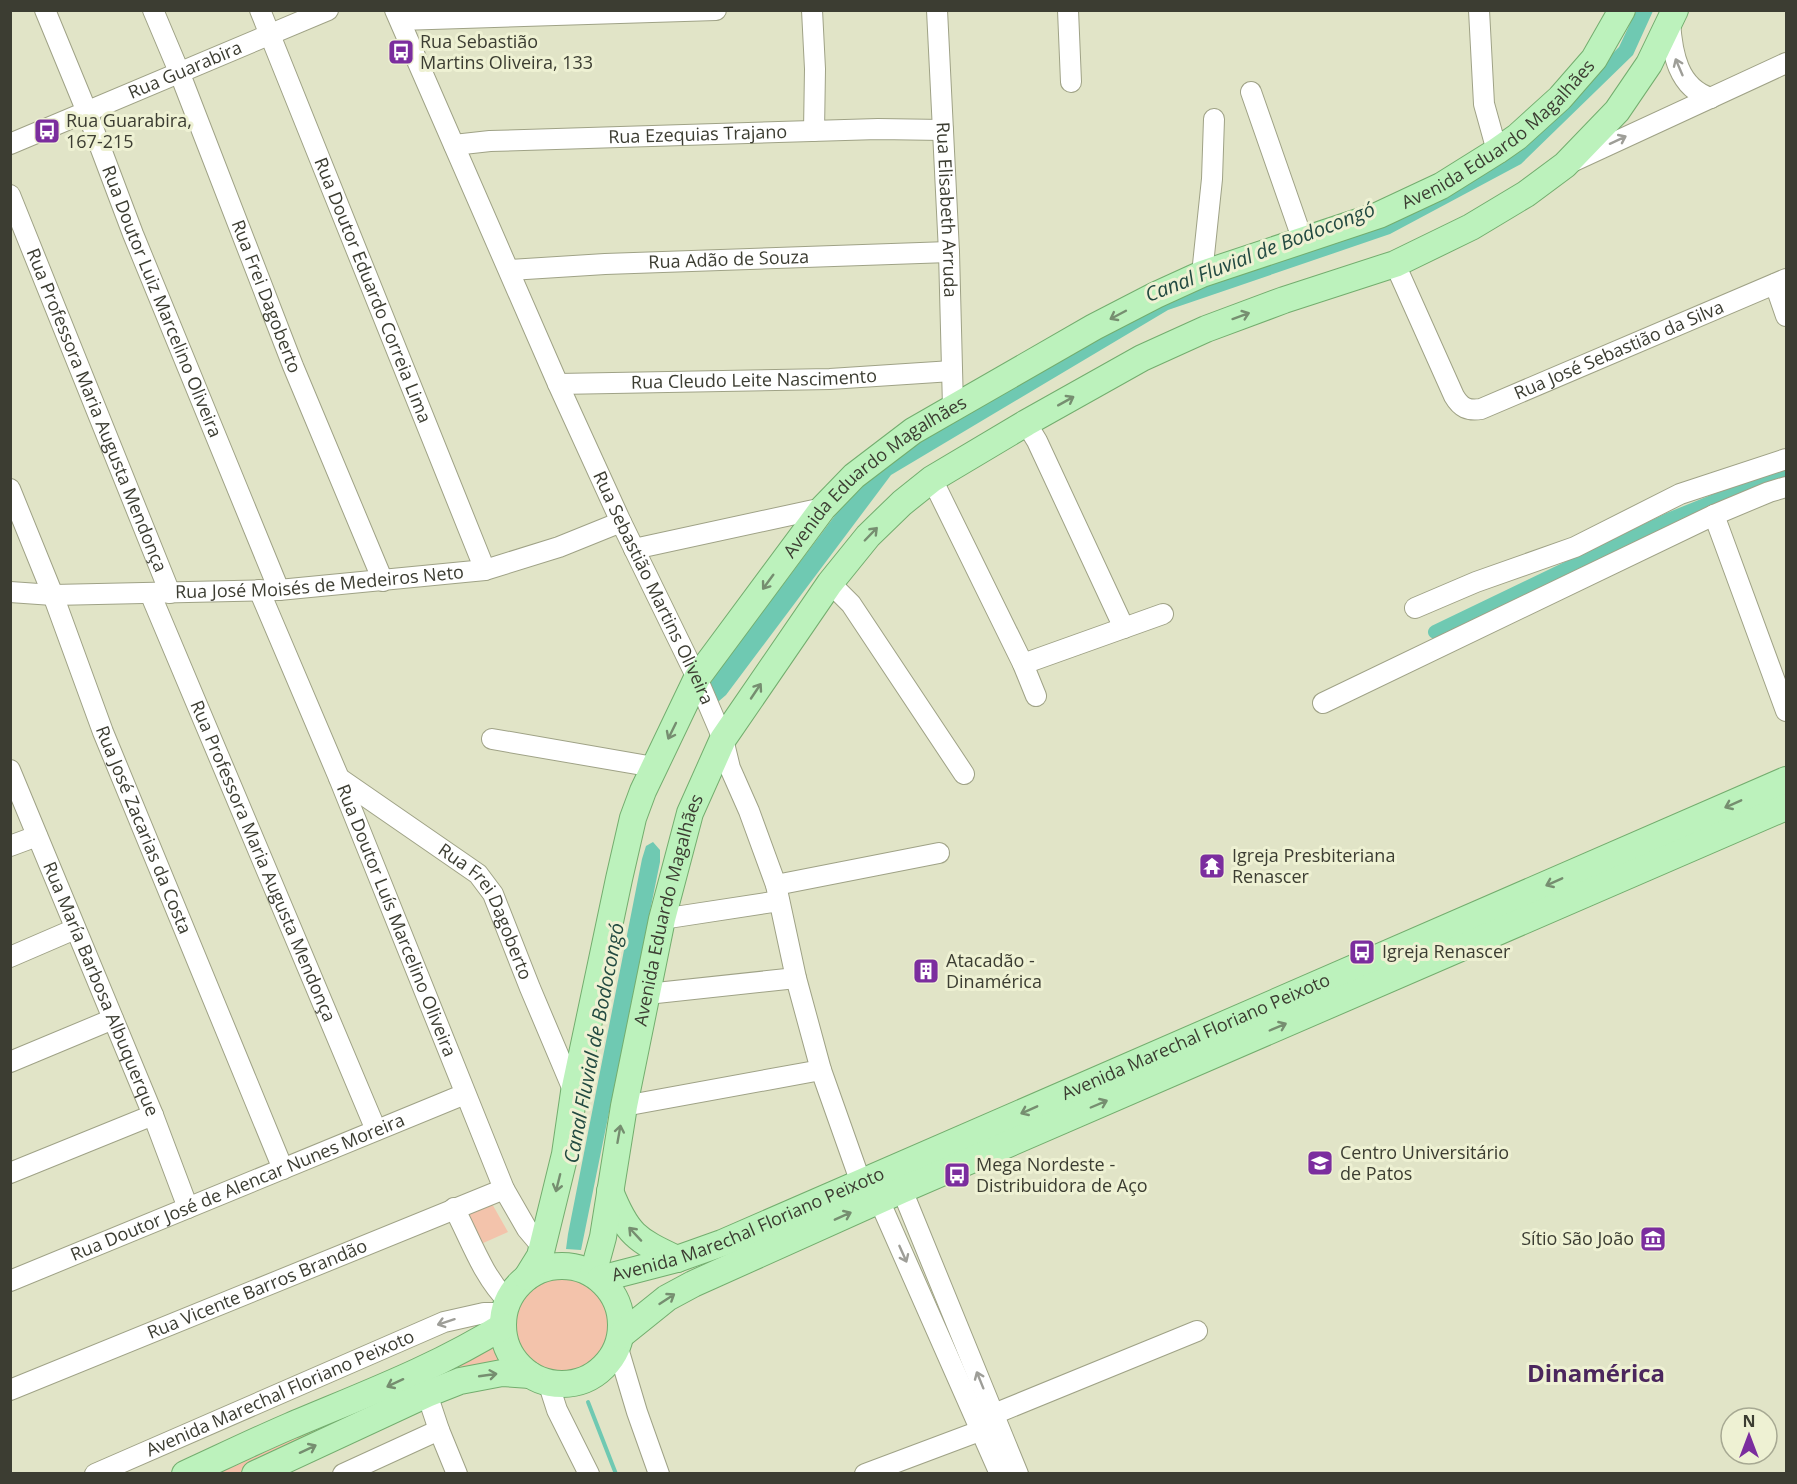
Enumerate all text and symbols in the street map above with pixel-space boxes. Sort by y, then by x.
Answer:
place label: Rua Sebastião Martins Oliveira, 133 [420,29,593,74]
street label: Rua Guarabira [124,35,245,104]
bus stop icon: Rua Sebastião Martins Oliveira, 133 [386,37,416,67]
street label: Avenida Eduardo Magalhães [1397,54,1599,214]
one-way arrow [1673,59,1684,77]
place label: Rua Guarabira, 167-215 [66,108,192,153]
bus stop icon: Rua Guarabira, 167-215 [32,116,62,146]
street label: Rua Ezequias Trajano [608,119,787,148]
street label: Rua Elisabeth Arruda [932,121,963,298]
one-way arrow [1609,133,1627,145]
street label: Rua Doutor Eduardo Correia Lima [309,154,438,426]
street label: Rua Doutor Luiz Marcelino Oliveira [97,162,228,441]
water label: Canal Fluvial de Bodocongó [1141,195,1379,308]
street label: Rua Frei Dagoberto [227,216,308,376]
street label: Rua Adão de Souza [648,244,809,273]
street label: Rua Professora Maria Augusta Mendonça [22,245,173,575]
street label: Rua José Sebastião da Silva [1510,294,1727,405]
one-way arrow [1110,309,1127,321]
one-way arrow [1231,309,1250,320]
street label: Rua Cleudo Leite Nascimento [631,363,878,394]
street label: Avenida Eduardo Magalhães [777,390,971,562]
one-way arrow [1057,395,1074,407]
street label: Rua Sebastião Martins Oliveira [588,467,720,708]
one-way arrow [864,526,878,541]
street label: Rua José Moisés de Medeiros Neto [175,559,465,603]
one-way arrow [762,574,774,590]
one-way arrow [750,683,762,700]
street label: Rua Professora Maria Augusta Mendonça [185,696,342,1025]
one-way arrow [665,721,677,739]
street label: Rua José Zacarias da Costa [91,722,198,937]
street label: Rua Doutor Luís Marcelino Oliveira [332,781,463,1060]
street label: Avenida Eduardo Magalhães [628,790,708,1028]
one-way arrow [1724,799,1742,810]
street label: Rua Frei Dagoberto [434,837,539,983]
place label: Igreja Presbiteriana Renascer [1232,843,1395,888]
temple icon: Igreja Presbiteriana Renascer [1197,851,1227,881]
street label: Rua María Barbosa Albuquerque [38,858,165,1119]
one-way arrow [1545,877,1564,888]
water label: Canal Fluvial de Bodocongó [557,920,630,1165]
bus stop icon: Igreja Renascer [1347,937,1377,967]
place label: Igreja Renascer [1382,939,1511,963]
place label: Atacadão - Dinamérica [946,948,1042,993]
building icon: Atacadão - Dinamérica [911,956,941,986]
street label: Avenida Marechal Floriano Peixoto [1057,967,1333,1105]
one-way arrow [1268,1021,1286,1032]
one-way arrow [1089,1098,1107,1110]
one-way arrow [1020,1105,1038,1116]
street label: Rua Doutor José de Alencar Nunes Moreira [66,1107,408,1266]
one-way arrow [614,1125,625,1145]
place label: Centro Universitário de Patos [1340,1140,1509,1185]
school or university icon: Centro Universitário de Patos [1305,1148,1335,1178]
place label: Mega Nordeste - Distribuidora de Aço [976,1152,1148,1197]
bus stop icon: Mega Nordeste - Distribuidora de Aço [942,1160,972,1190]
street label: Avenida Marechal Floriano Peixoto [609,1161,888,1286]
one-way arrow [552,1173,564,1192]
one-way arrow [834,1210,852,1222]
museum icon: Sítio São João [1638,1224,1668,1254]
one-way arrow [628,1226,642,1241]
place label: Sítio São João [1521,1226,1634,1250]
street label: Rua Vicente Barros Brandão [143,1233,371,1344]
one-way arrow [897,1244,909,1262]
one-way arrow [658,1293,674,1305]
one-way arrow [437,1317,456,1328]
street label: Avenida Marechal Floriano Peixoto [142,1323,418,1461]
district label: Dinamérica [1527,1356,1665,1389]
one-way arrow [477,1370,497,1381]
one-way arrow [974,1372,985,1390]
one-way arrow [387,1377,405,1389]
north arrow [1719,1406,1779,1466]
text: N [1742,1410,1756,1432]
one-way arrow [298,1443,316,1454]

